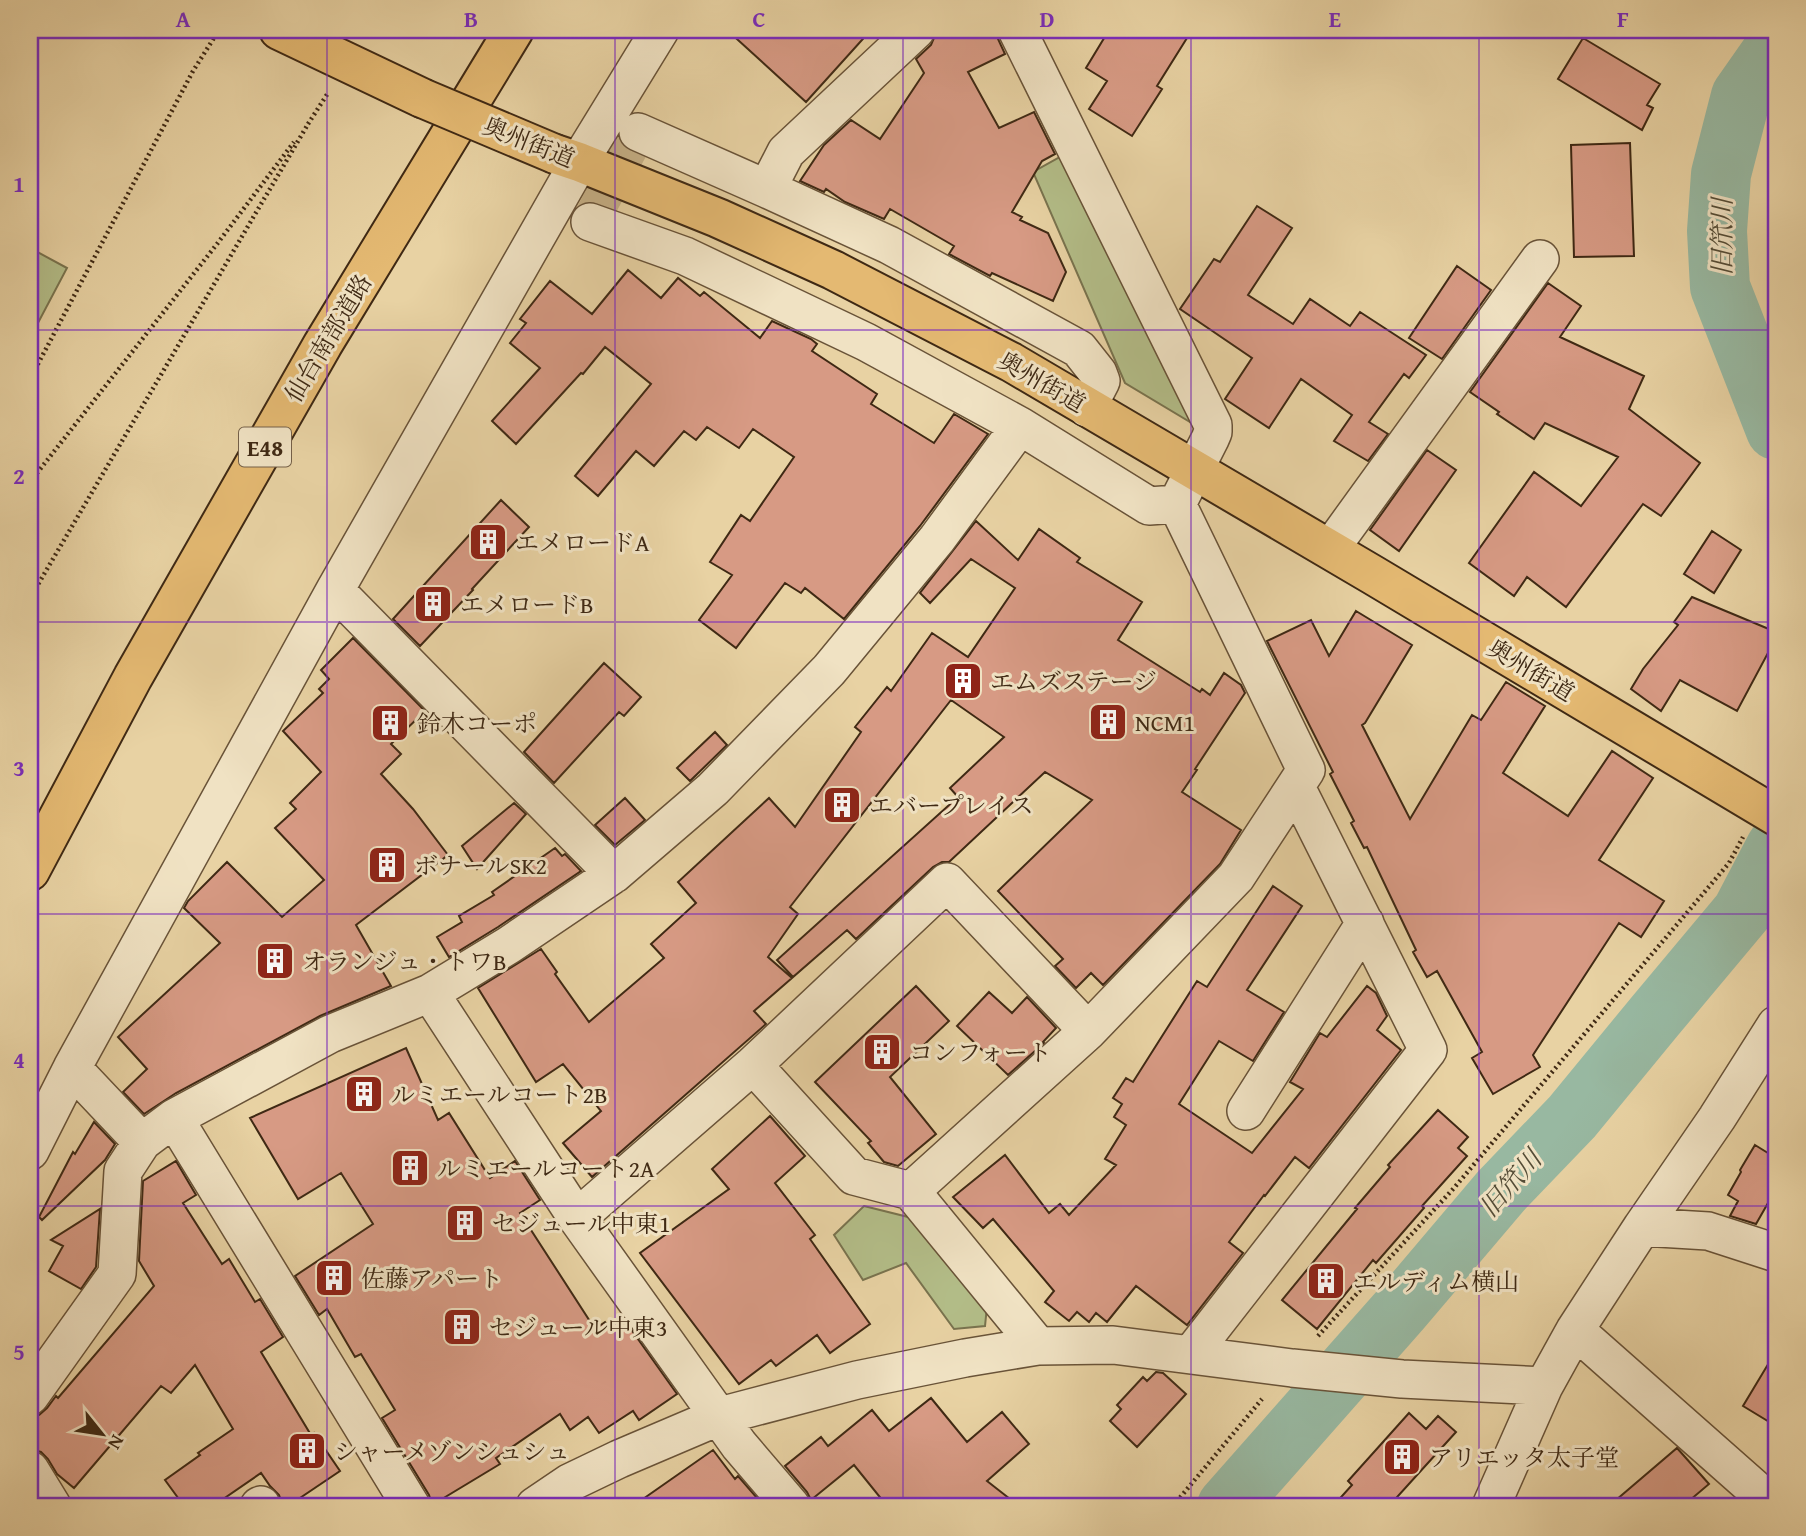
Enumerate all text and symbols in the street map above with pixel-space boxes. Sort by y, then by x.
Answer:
text: A [176,2,191,35]
text: B [464,2,478,35]
text: C [752,2,766,35]
text: D [1040,2,1055,35]
text: E [1329,2,1341,35]
text: F [1617,2,1629,35]
street label: 奥州街道 [478,108,580,176]
text: 1 [13,167,25,200]
water label: 旧笊川 [1702,195,1741,276]
street label: 仙台南部道路 [276,267,380,409]
street label: 奥州街道 [992,343,1092,421]
road number: E48 [239,428,291,466]
text: 2 [13,459,25,492]
building icon: エメロードA [467,521,509,563]
place label: エメロードA [515,525,650,560]
building icon: エメロードB [412,583,454,625]
place label: エメロードB [460,587,594,622]
street label: 奥州街道 [1481,630,1581,710]
building icon: エムズステージ [942,660,984,702]
place label: エムズステージ [990,664,1157,699]
building icon: NCM1 [1087,701,1129,743]
building icon: 鈴木コーポ [369,702,411,744]
place label: NCM1 [1135,705,1195,740]
place label: 鈴木コーポ [417,706,537,741]
text: 3 [13,751,25,784]
building icon: エバープレイス [821,784,863,826]
place label: エバープレイス [869,788,1033,823]
building icon: ボナールSK2 [366,844,408,886]
place label: ボナールSK2 [414,848,547,883]
building icon: オランジュ・トワB [254,940,296,982]
place label: オランジュ・トワB [302,944,507,979]
building icon: コンフォート [861,1031,903,1073]
place label: コンフォート [909,1035,1052,1070]
text: 4 [13,1043,25,1076]
building icon: ルミエールコート2B [343,1073,385,1115]
place label: ルミエールコート2B [391,1077,608,1112]
water label: 旧笊川 [1470,1139,1552,1225]
building icon: ルミエールコート2A [389,1147,431,1189]
place label: ルミエールコート2A [437,1151,655,1186]
building icon: セジュール中東1 [444,1202,486,1244]
place label: セジュール中東1 [492,1206,671,1241]
building icon: 佐藤アパート [313,1257,355,1299]
building icon: エルディム横山 [1305,1260,1347,1302]
place label: 佐藤アパート [361,1261,503,1296]
place label: エルディム横山 [1353,1264,1519,1299]
building icon: セジュール中東3 [441,1306,483,1348]
place label: セジュール中東3 [489,1310,668,1345]
text: 5 [13,1335,25,1368]
north arrow [66,1400,136,1470]
text: N [101,1430,132,1455]
building icon: シャーメゾンシュシュ [286,1430,328,1472]
place label: シャーメゾンシュシュ [334,1434,570,1469]
building icon: アリエッタ太子堂 [1381,1436,1423,1478]
place label: アリエッタ太子堂 [1429,1440,1619,1475]

